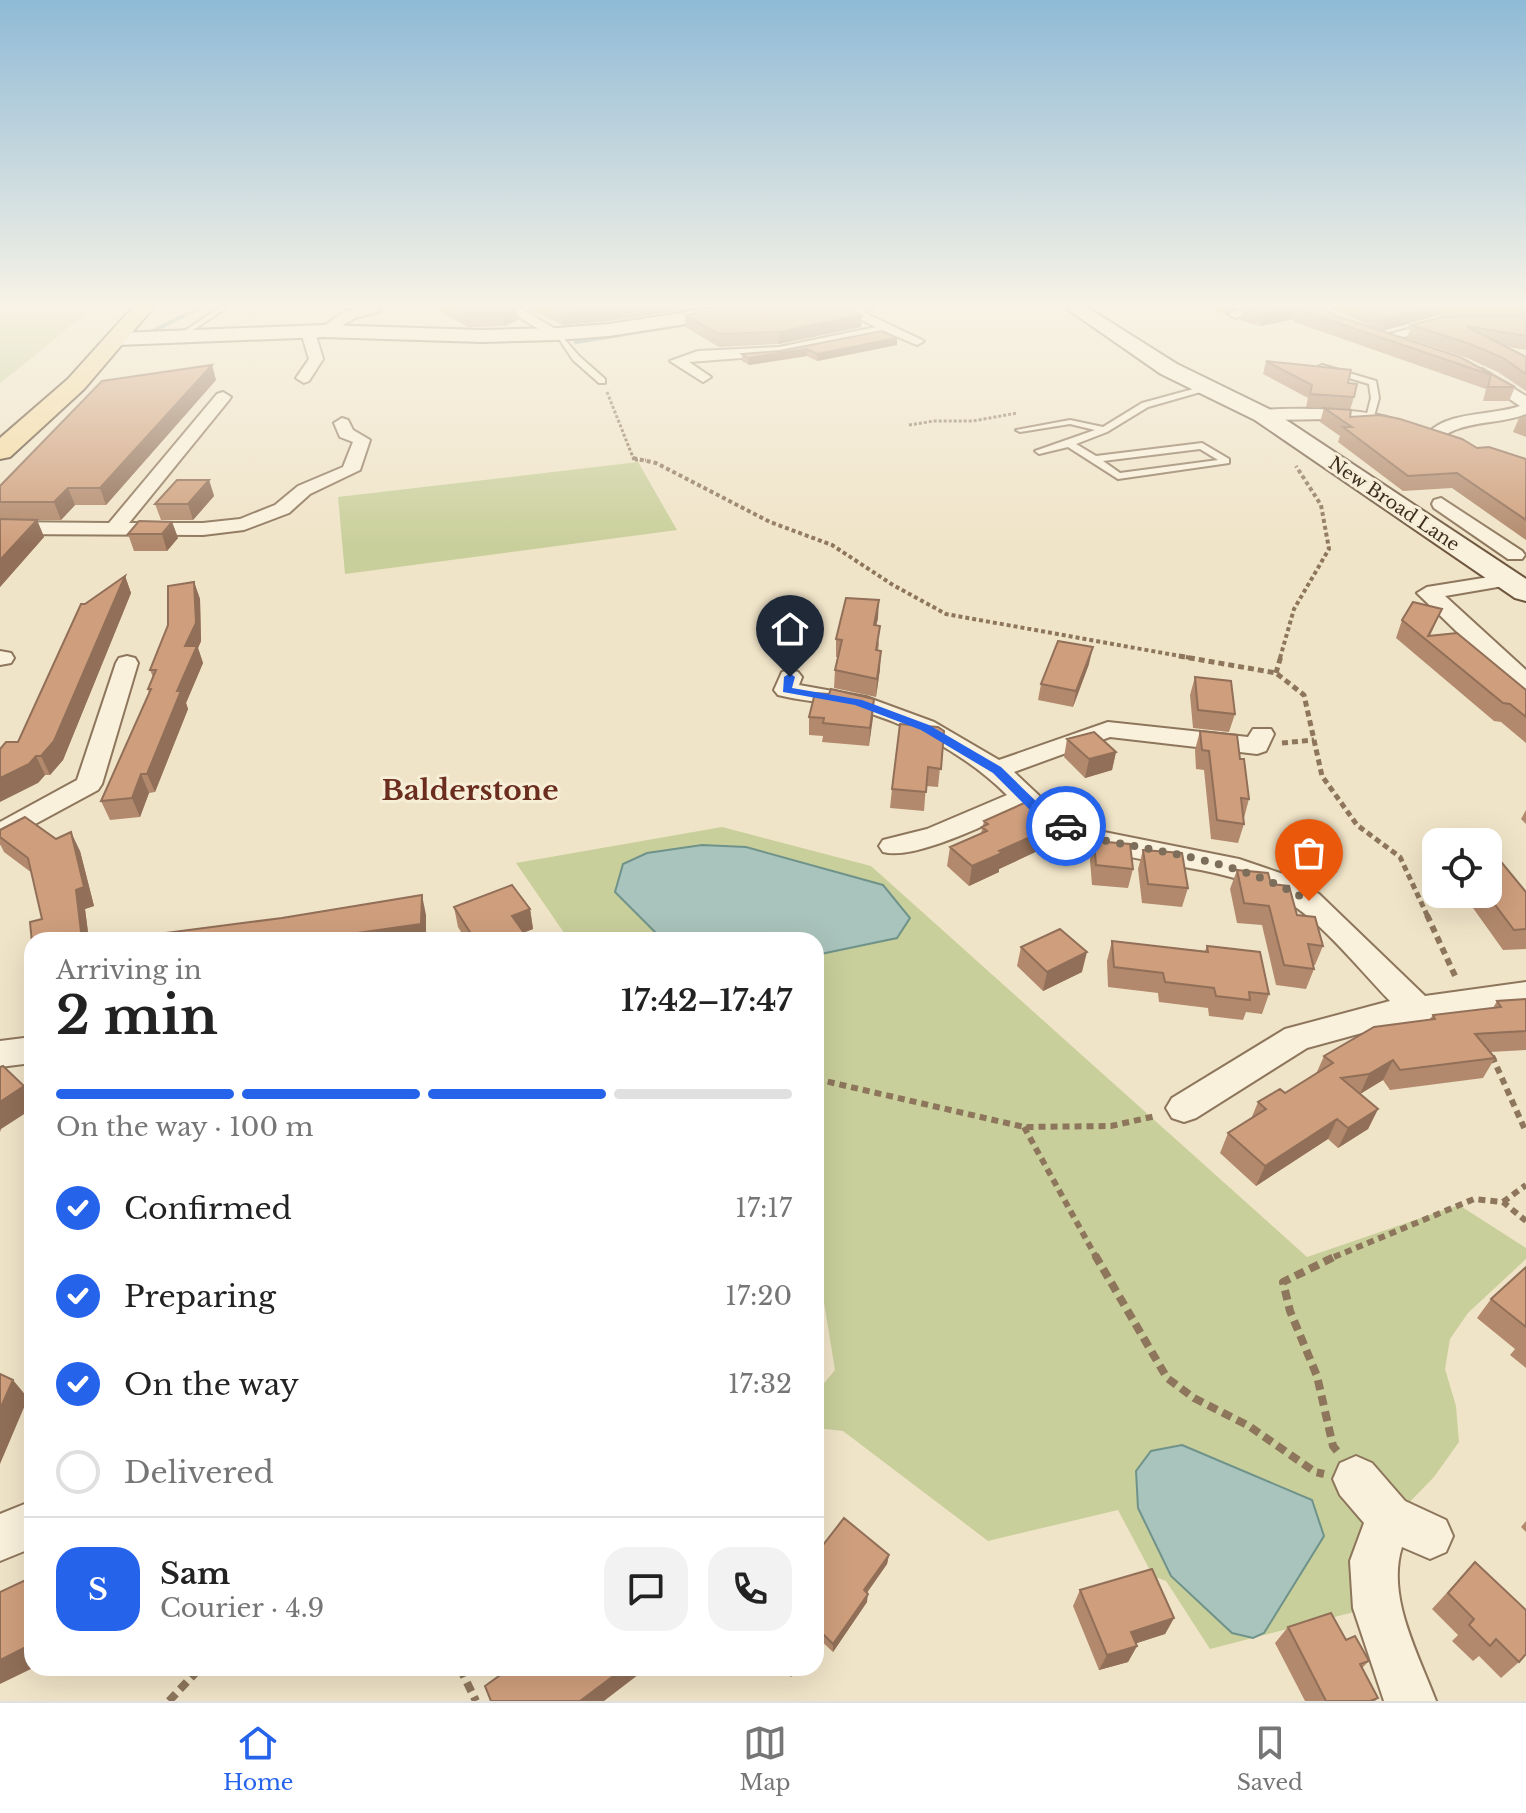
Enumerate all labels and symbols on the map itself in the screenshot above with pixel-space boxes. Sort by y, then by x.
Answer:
street label: New Broad Lane [1324,452,1464,556]
pin [756,595,824,677]
district label: Balderstone [381,773,559,808]
courier [1026,786,1106,866]
pin [1275,819,1343,901]

